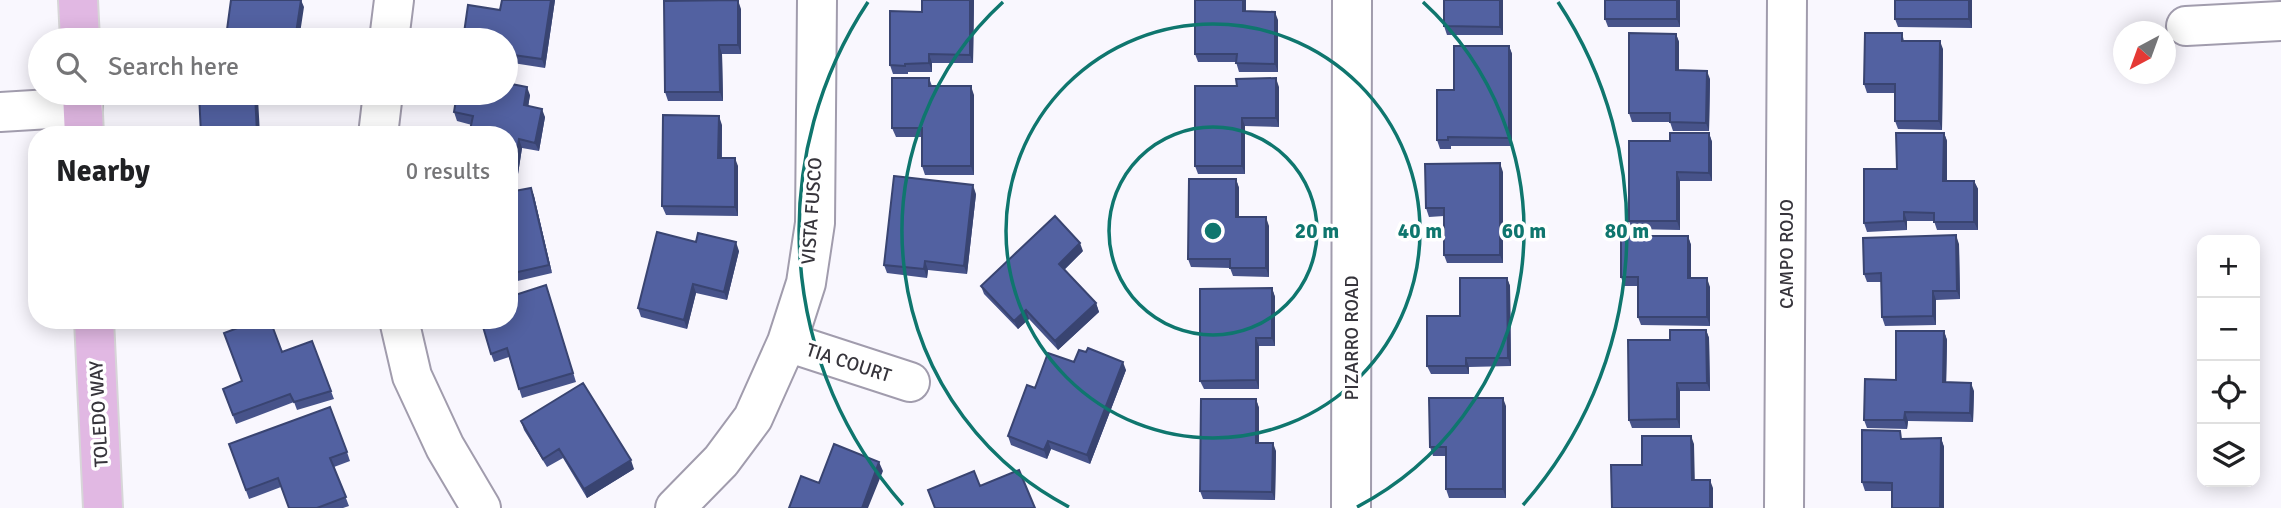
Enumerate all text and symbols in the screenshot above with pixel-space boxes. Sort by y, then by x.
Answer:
north arrow [2113,21,2176,84]
search box [28,28,518,105]
icon: search [52,48,90,86]
text: Search here [108,51,239,83]
text: Nearby [56,153,150,190]
text: 0 results [406,157,490,186]
street label: VISTA FUSCO [796,157,828,266]
street label: CAMPO ROJO [1775,199,1799,309]
text: 20 m [1295,218,1339,244]
text: 40 m [1398,218,1442,244]
text: 60 m [1502,218,1546,244]
text: 80 m [1605,218,1649,244]
centre of rings [1201,219,1225,243]
map controls [2197,235,2260,487]
button: + [2197,235,2260,298]
street label: PIZARRO ROAD [1340,275,1364,401]
button: − [2197,298,2260,361]
street label: TIA COURT [803,338,895,388]
street label: TOLEDO WAY [84,360,114,468]
button: locate [2197,361,2260,424]
button: layers [2197,424,2260,487]

